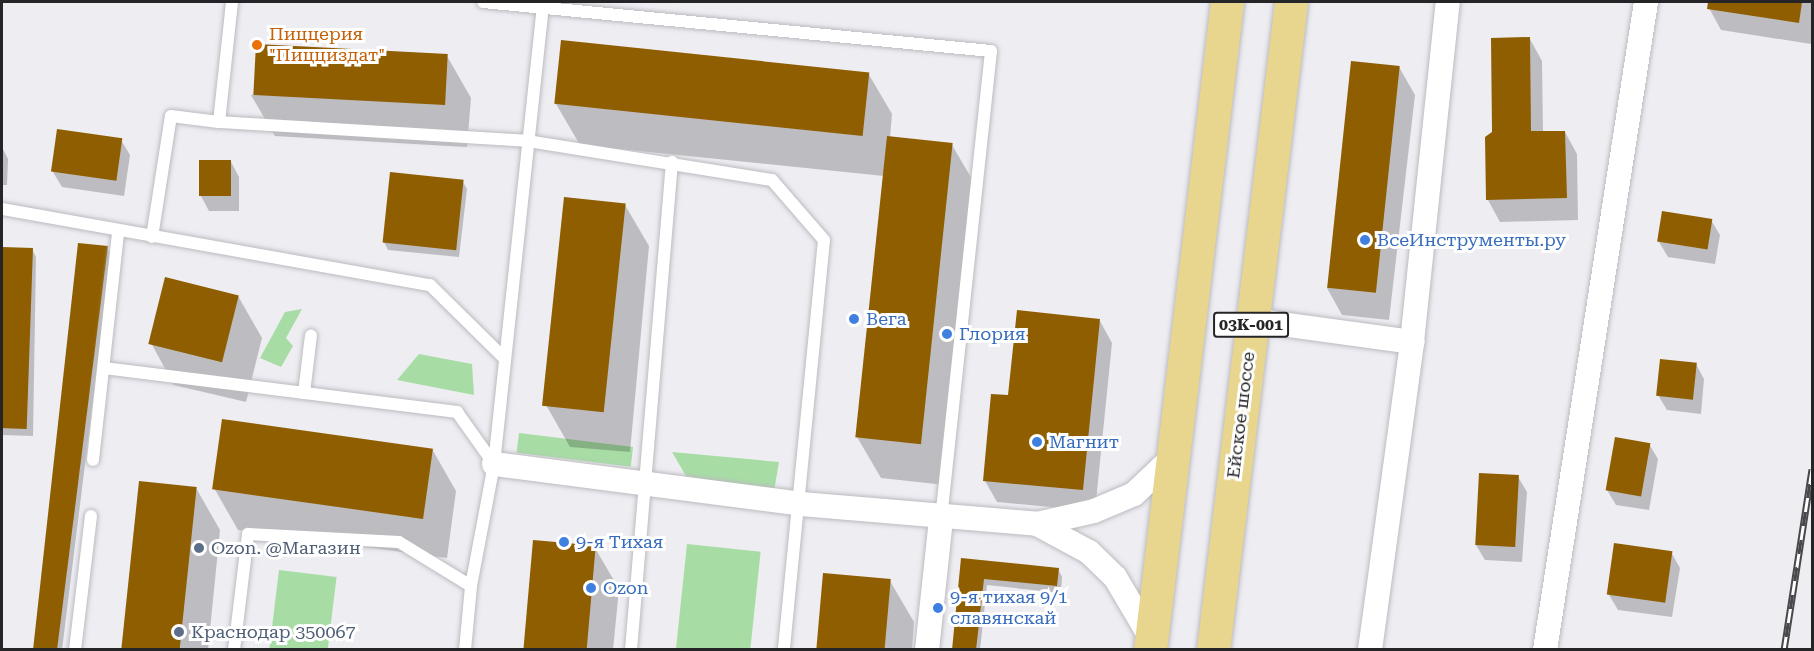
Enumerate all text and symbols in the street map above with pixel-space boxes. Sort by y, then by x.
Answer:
place label: Пиццерия "Пицциздат" [269,24,385,66]
marker: Пиццерия "Пицциздат" [250,38,264,52]
place label: ВсеИнструменты.ру [1377,229,1566,251]
marker: ВсеИнструменты.ру [1358,233,1372,247]
place label: Вега [866,308,907,330]
marker: Вега [847,312,861,326]
road number: 03К-001 [1212,312,1290,338]
place label: Глория [959,323,1025,345]
marker: Глория [940,327,954,341]
street label: Ейское шоссе [1223,350,1259,480]
place label: Магнит [1049,431,1119,453]
marker: Магнит [1030,435,1044,449]
place label: 9-я Тихая [576,531,663,553]
marker: 9-я Тихая [557,535,571,549]
place label: Ozon. @Магазин [211,537,361,559]
marker: Ozon. @Магазин [192,541,206,555]
place label: Ozon [603,577,648,599]
marker: Ozon [584,581,598,595]
place label: 9-я тихая 9/1 славянскай [950,587,1068,630]
marker: 9-я тихая 9/1 славянскай [931,601,945,615]
place label: Краснодар 350067 [191,621,356,643]
marker: Краснодар 350067 [172,625,186,639]

